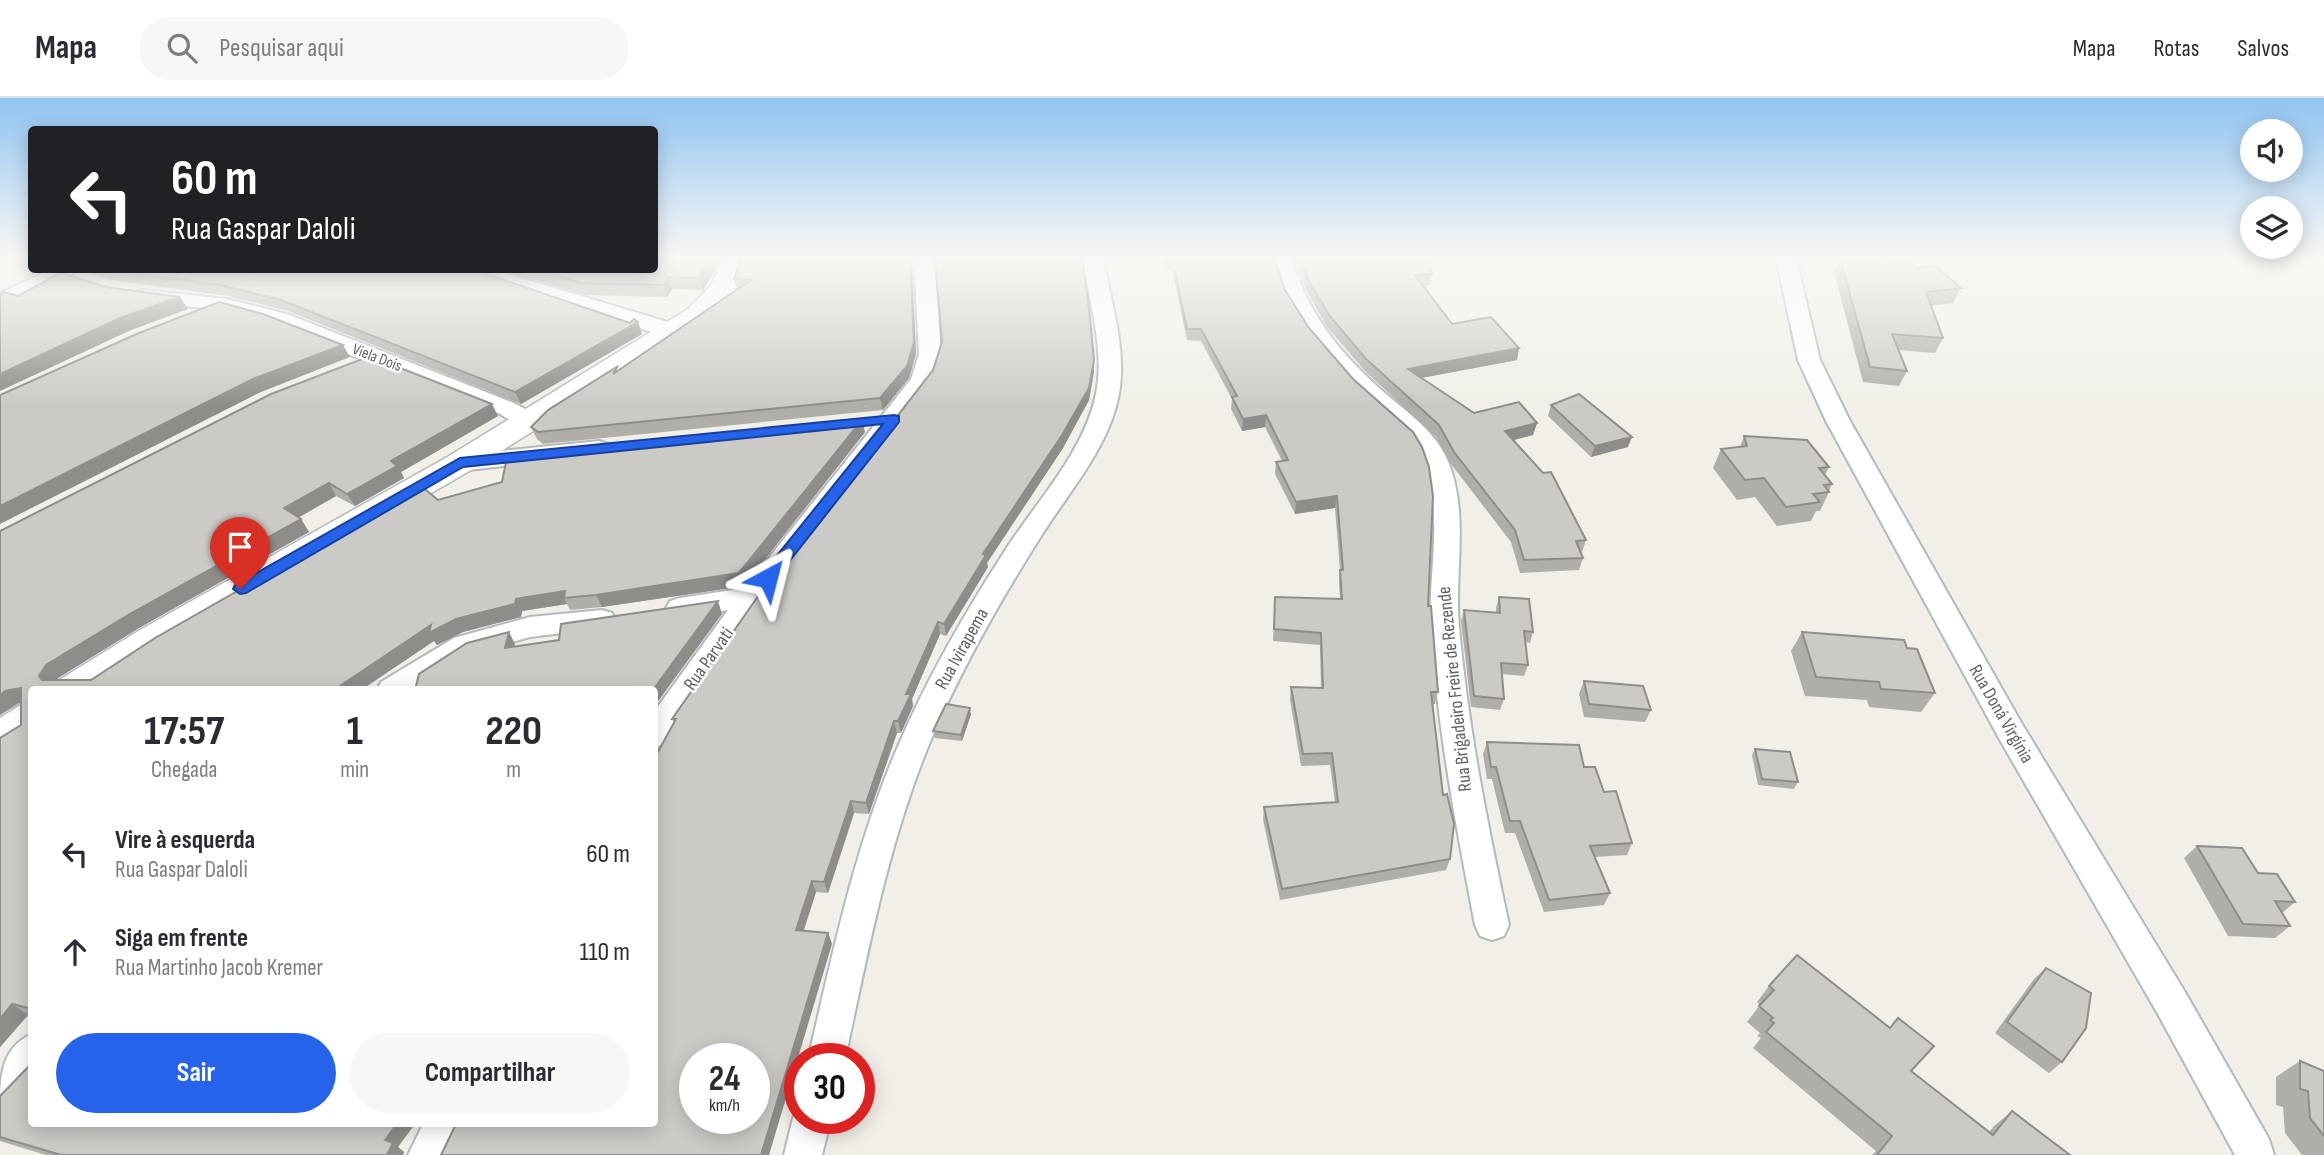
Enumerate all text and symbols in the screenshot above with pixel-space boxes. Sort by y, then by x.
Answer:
search box [139,17,629,80]
text: Mapa [35,28,97,68]
icon: search [163,29,201,67]
text: Pesquisar aqui [219,33,344,64]
text: Mapa [2073,34,2116,63]
text: Rotas [2154,34,2199,63]
text: Salvos [2237,34,2289,63]
map controls [2240,119,2303,259]
button: sound [2240,119,2303,182]
text: 60 m [171,150,258,209]
icon: left [56,154,147,245]
button: layers [2240,196,2303,259]
text: Rua Gaspar Daloli [171,210,356,249]
street label: Viela Dois [350,340,405,376]
pin [210,517,270,589]
icon: arrive [221,528,259,566]
position arrow [731,541,805,615]
street label: Rua Brigadeiro Freire de Rezende [1433,585,1477,793]
street label: Rua Ivirapema [930,604,994,694]
street label: Rua Parvati [679,623,739,695]
street label: Rua Doná Virgínia [1964,661,2038,767]
text: 17:57 [144,706,224,757]
text: 1 [347,706,363,757]
text: 220 [485,706,542,757]
text: Chegada [151,756,217,784]
text: min [340,756,369,784]
text: m [506,756,521,784]
text: Vire à esquerda [115,825,255,856]
icon: left [56,835,94,873]
text: 60 m [586,839,630,870]
text: Rua Gaspar Daloli [115,856,248,884]
text: Siga em frente [115,923,248,954]
icon: ahead [56,933,94,971]
text: 110 m [579,937,630,968]
text: Rua Martinho Jacob Kremer [115,954,323,982]
button: Sair [56,1033,336,1113]
button: Compartilhar [350,1033,630,1113]
speed limit sign: 30 [784,1043,875,1134]
text: 24 [709,1058,740,1101]
text: km/h [709,1095,740,1116]

